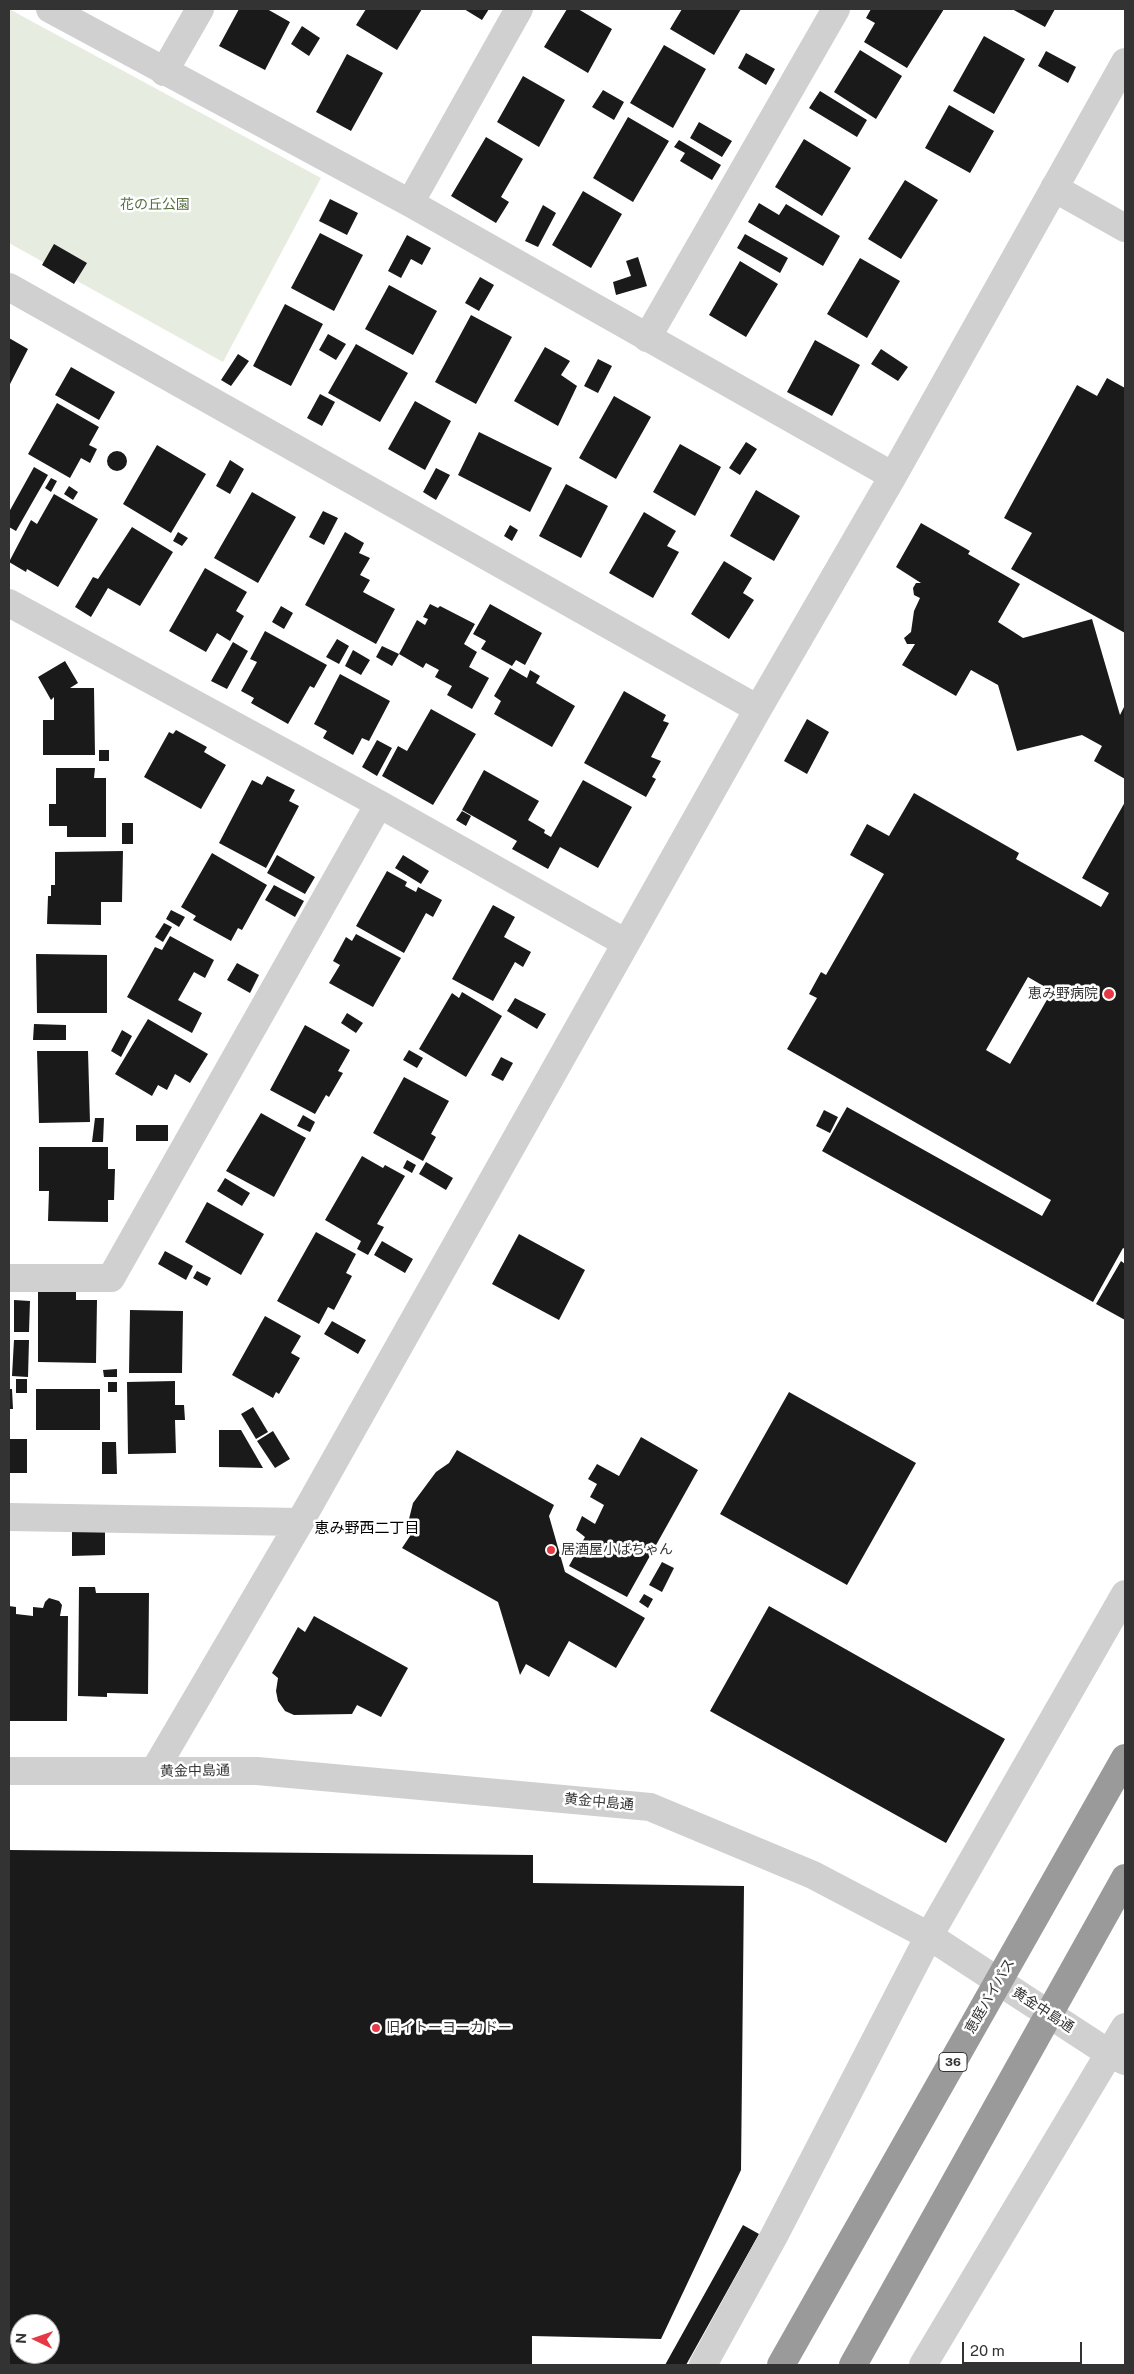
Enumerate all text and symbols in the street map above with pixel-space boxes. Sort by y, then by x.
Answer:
park label: 花の丘公園 [120,197,190,213]
place label: 恵み野病院 [1028,986,1098,1002]
marker: 恵み野病院 [1102,987,1116,1001]
district label: 恵み野西二丁目 [315,1519,419,1537]
place label: 居酒屋小ばちゃん [561,1542,673,1558]
marker: 居酒屋小ばちゃん [545,1544,557,1556]
street label: 黄金中島通 [160,1762,230,1780]
street label: 黄金中島通 [563,1791,635,1813]
street label: 恵庭バイパス [962,1955,1018,2037]
street label: 黄金中島通 [1009,1984,1077,2036]
place label: 旧イトーヨーカドー [386,2020,512,2036]
marker: 旧イトーヨーカドー [370,2022,382,2034]
road number: 36 [939,2052,967,2072]
north arrow [10,2314,60,2364]
text: N [13,2332,29,2344]
scale bar [964,2332,1084,2364]
text: 20 m [970,2342,1005,2359]

